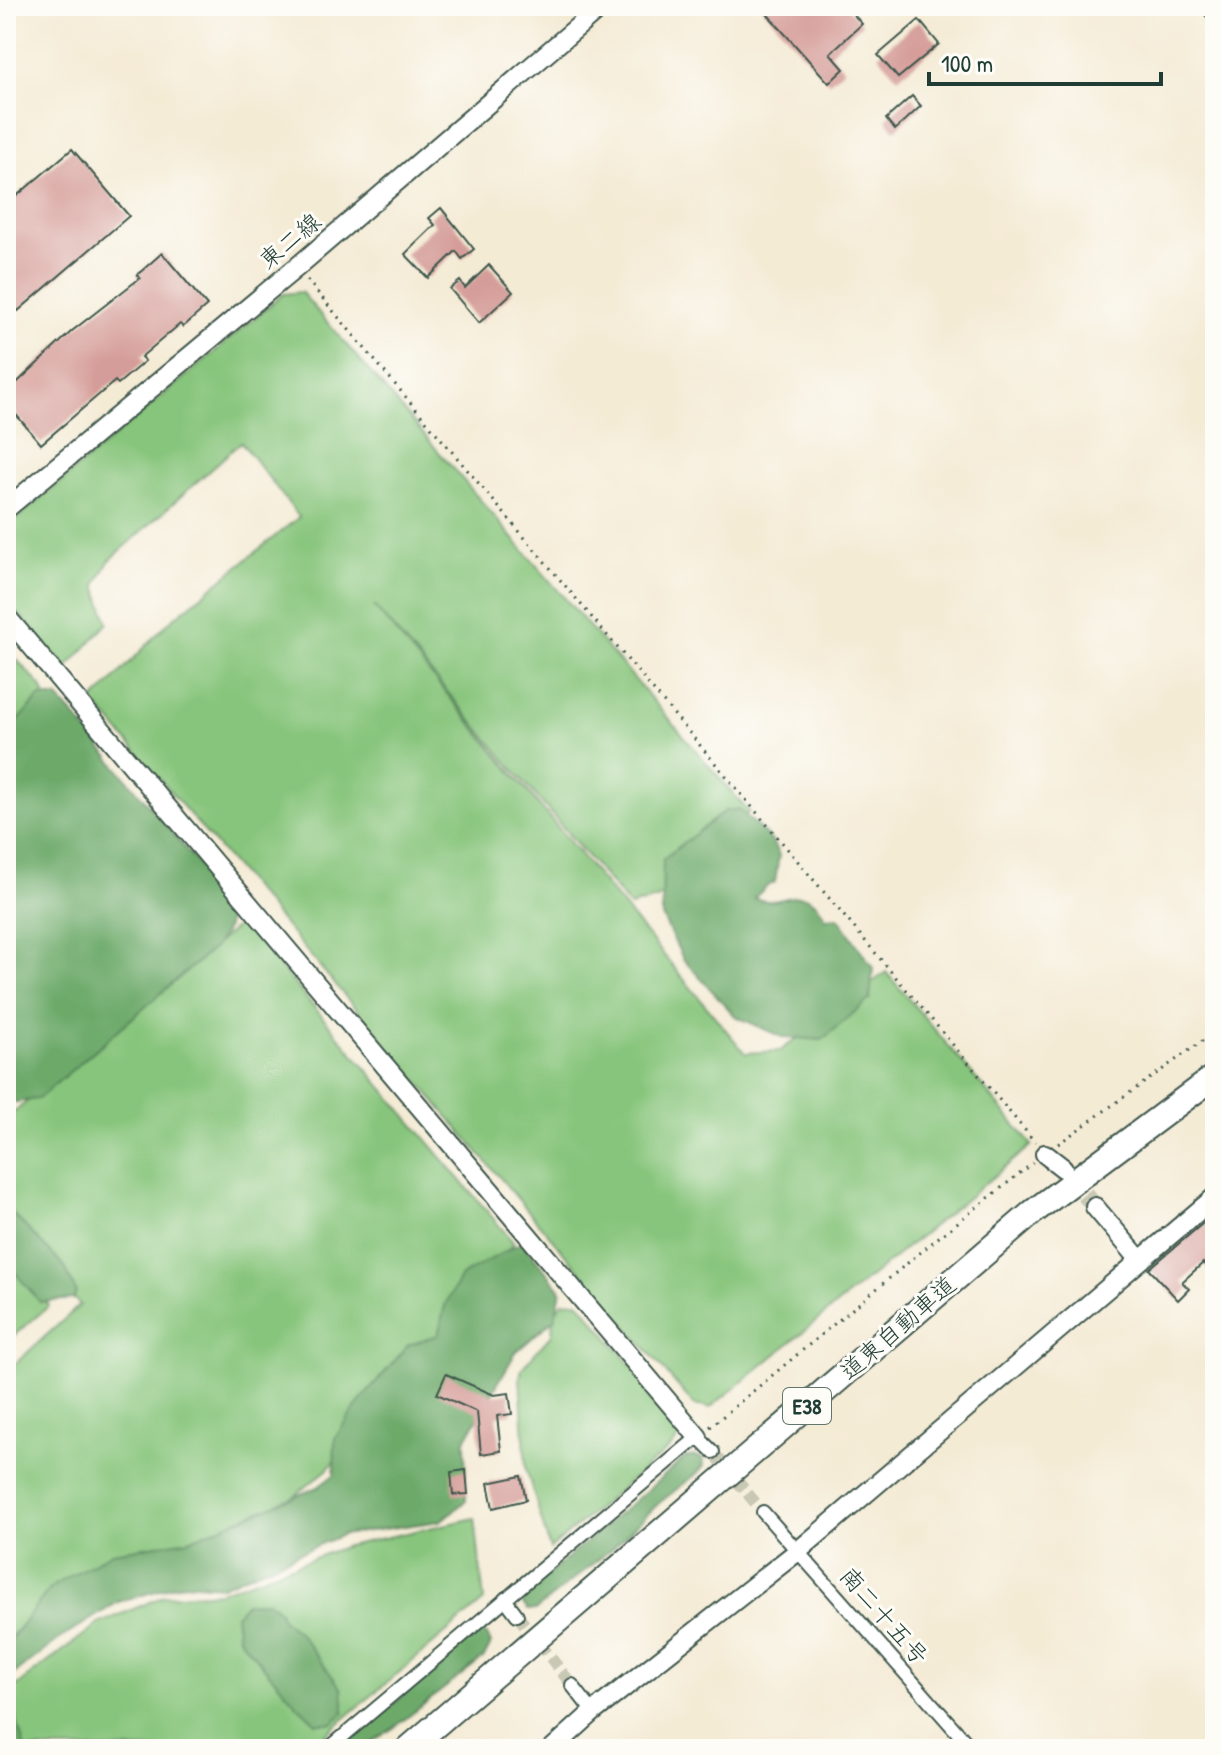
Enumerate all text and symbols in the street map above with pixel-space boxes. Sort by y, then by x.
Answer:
scale bar [929,36,1161,86]
text: 100 m [941,47,993,79]
street label: 東二線 [251,205,327,276]
street label: 道東自動車道 [833,1268,962,1387]
road number: E38 [783,1388,831,1424]
street label: 南二十五号 [833,1560,936,1671]

